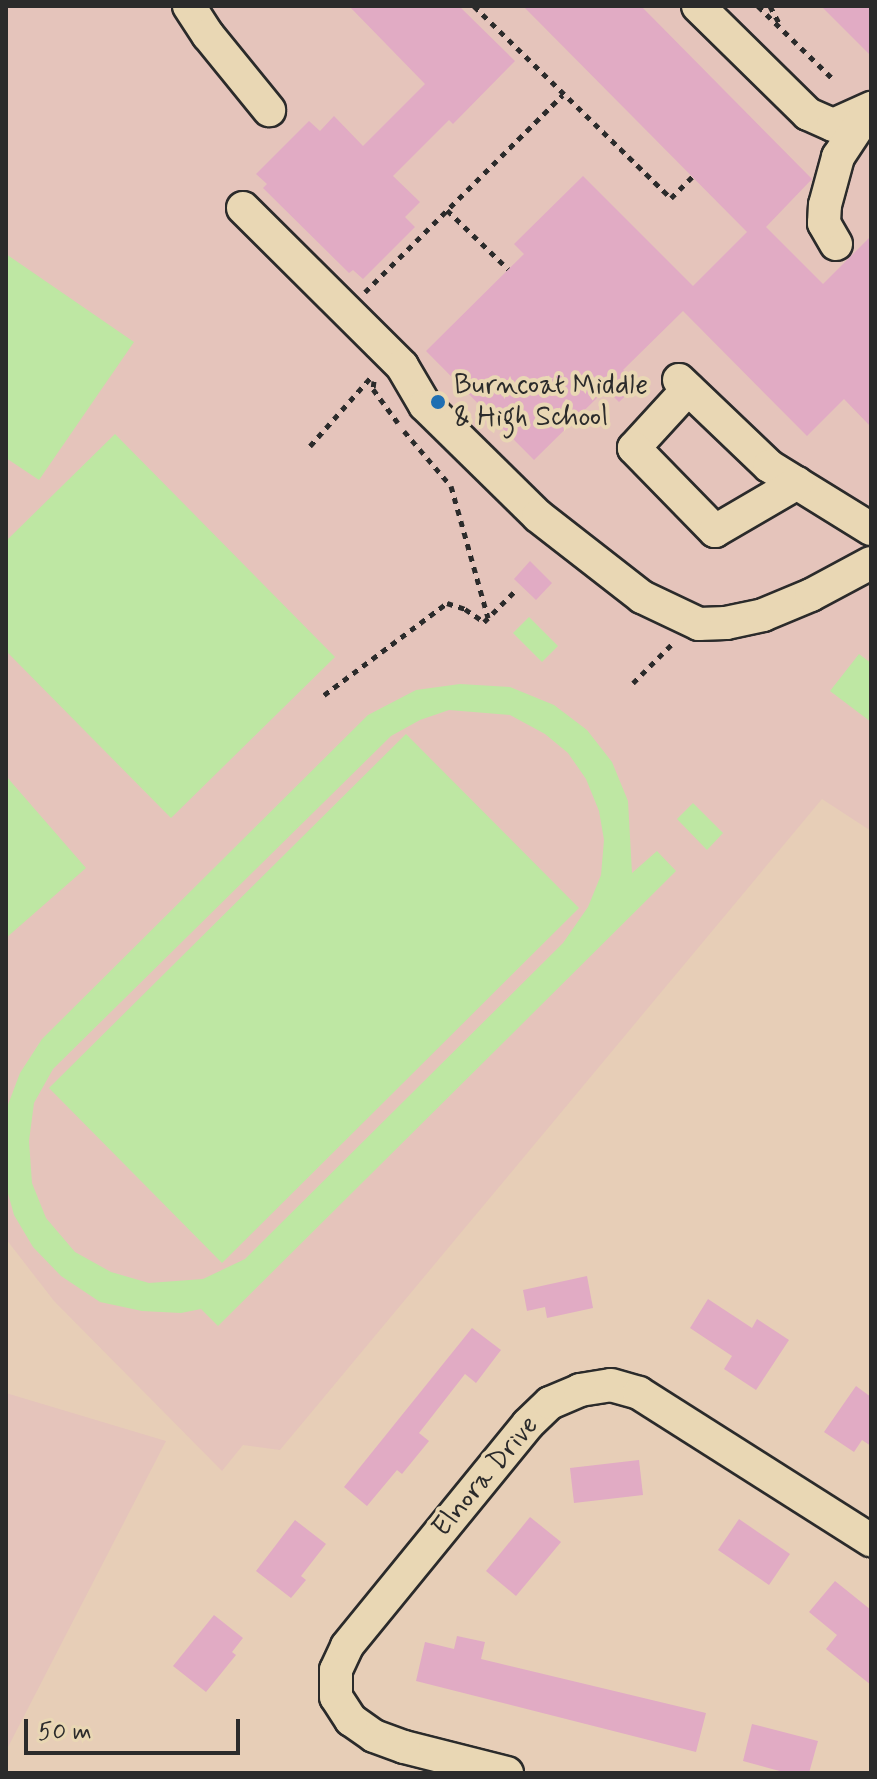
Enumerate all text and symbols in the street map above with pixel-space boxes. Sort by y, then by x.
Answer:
place label: Burncoat Middle & High School [454,369,653,435]
marker: Burncoat Middle & High School [429,393,447,411]
street label: Elnora Drive [426,1410,546,1544]
scale bar [28,1703,244,1753]
text: 50 m [38,1717,92,1748]

